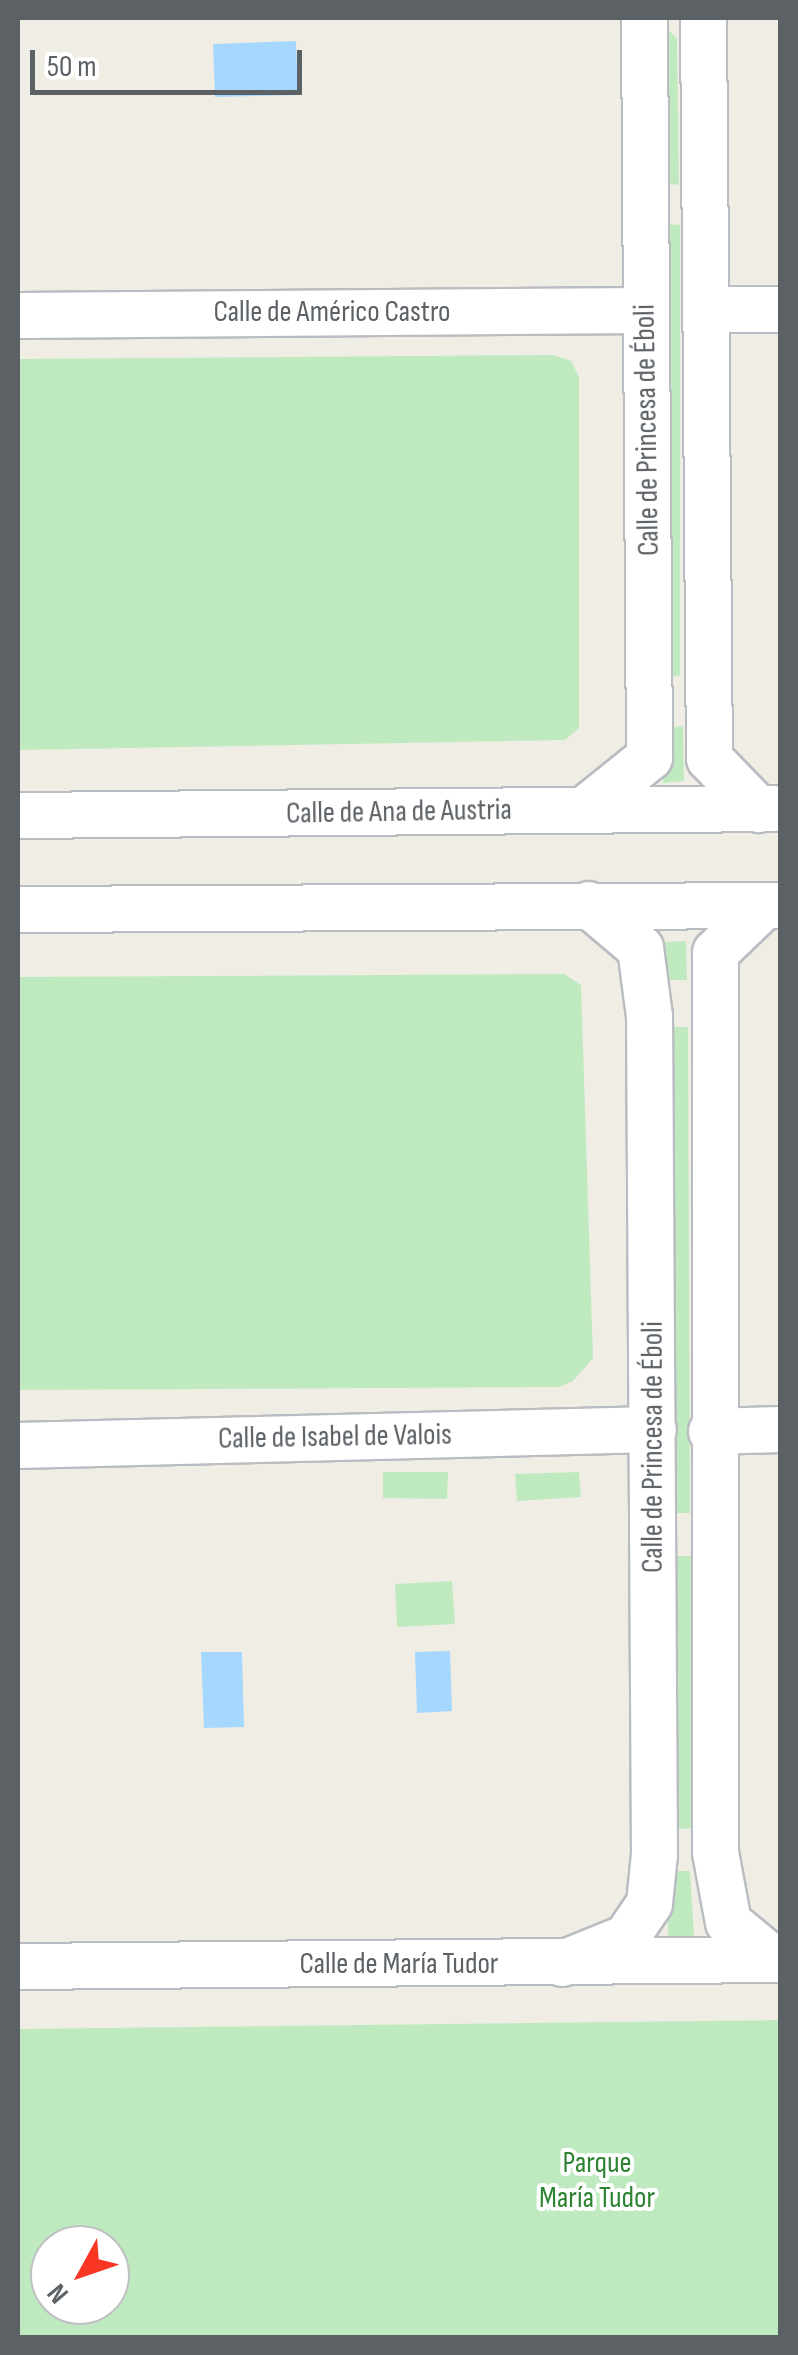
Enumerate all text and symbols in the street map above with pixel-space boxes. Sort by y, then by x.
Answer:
scale bar [35,30,308,92]
text: 50 m [47,49,96,85]
street label: Calle de Américo Castro [213,294,451,330]
street label: Calle de Princesa de Éboli [627,304,667,556]
street label: Calle de Ana de Austria [286,792,512,832]
street label: Calle de Princesa de Éboli [635,1321,671,1573]
street label: Calle de Isabel de Valois [218,1417,452,1457]
street label: Calle de María Tudor [300,1946,498,1982]
park label: Parque María Tudor [539,2145,655,2216]
north arrow [30,2225,130,2325]
text: N [41,2277,76,2310]

